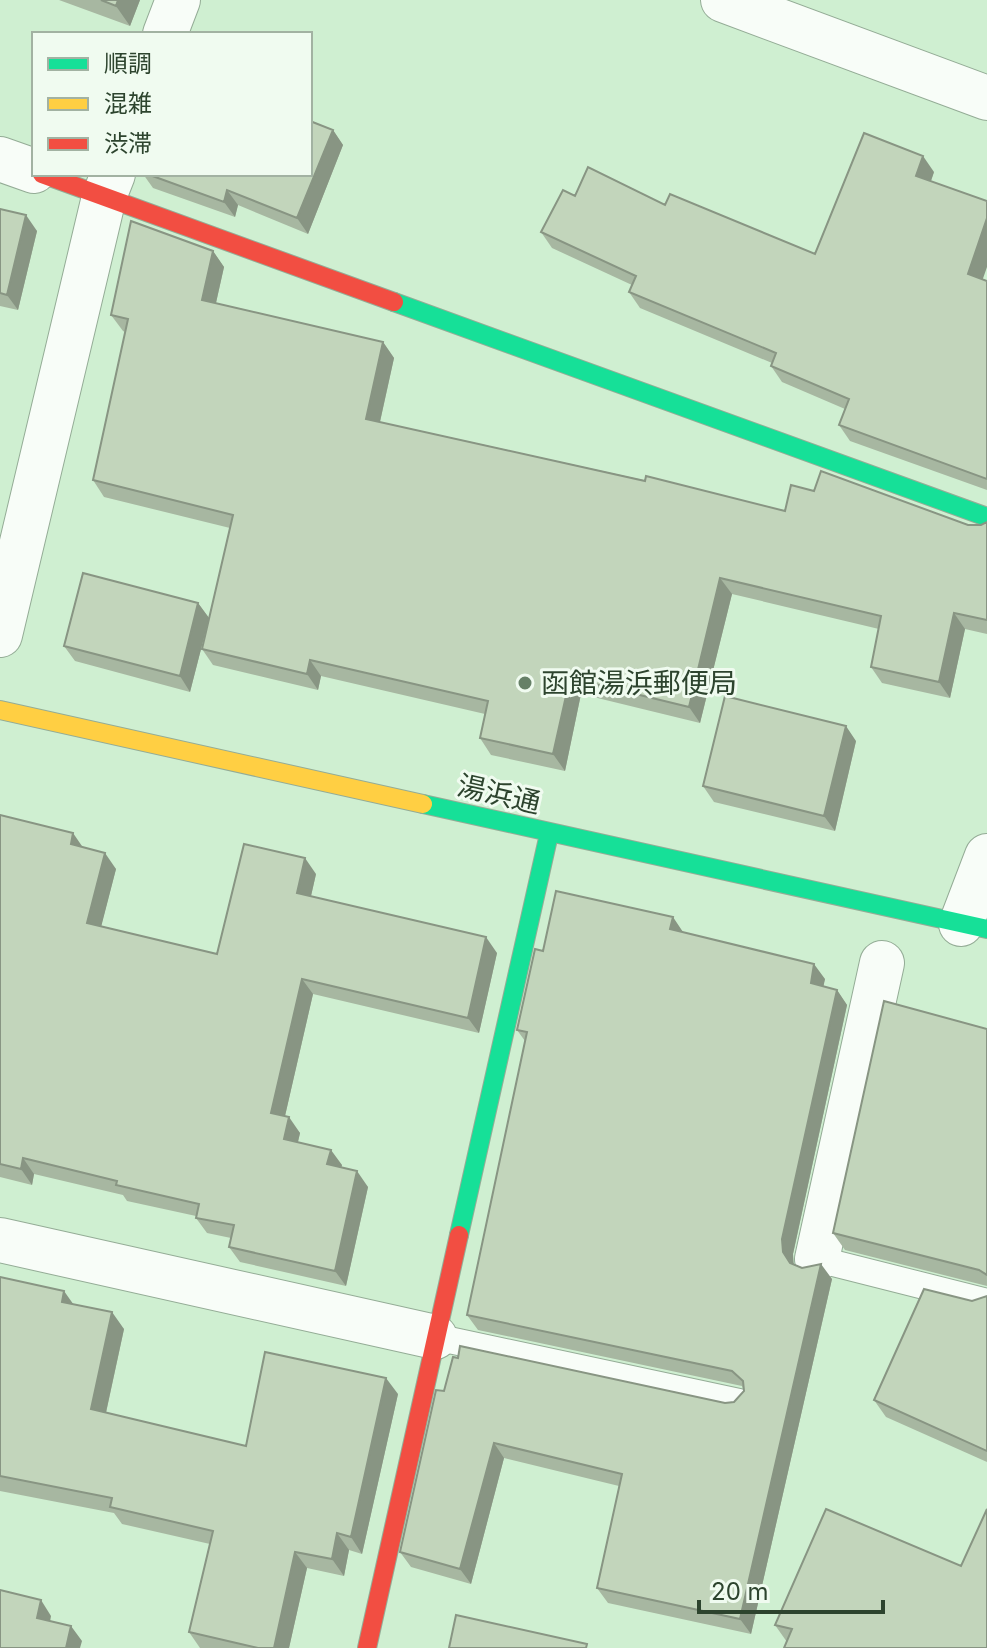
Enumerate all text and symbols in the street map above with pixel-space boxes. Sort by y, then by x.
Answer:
legend [32,32,312,176]
text: 順調 [104,49,152,78]
text: 混雑 [104,89,152,118]
text: 渋滞 [104,129,152,158]
place label: 函館湯浜郵便局 [541,666,737,700]
marker: 函館湯浜郵便局 [516,674,534,692]
street label: 湯浜通 [454,768,544,820]
scale bar [699,1564,883,1614]
text: 20 m [711,1577,769,1606]

